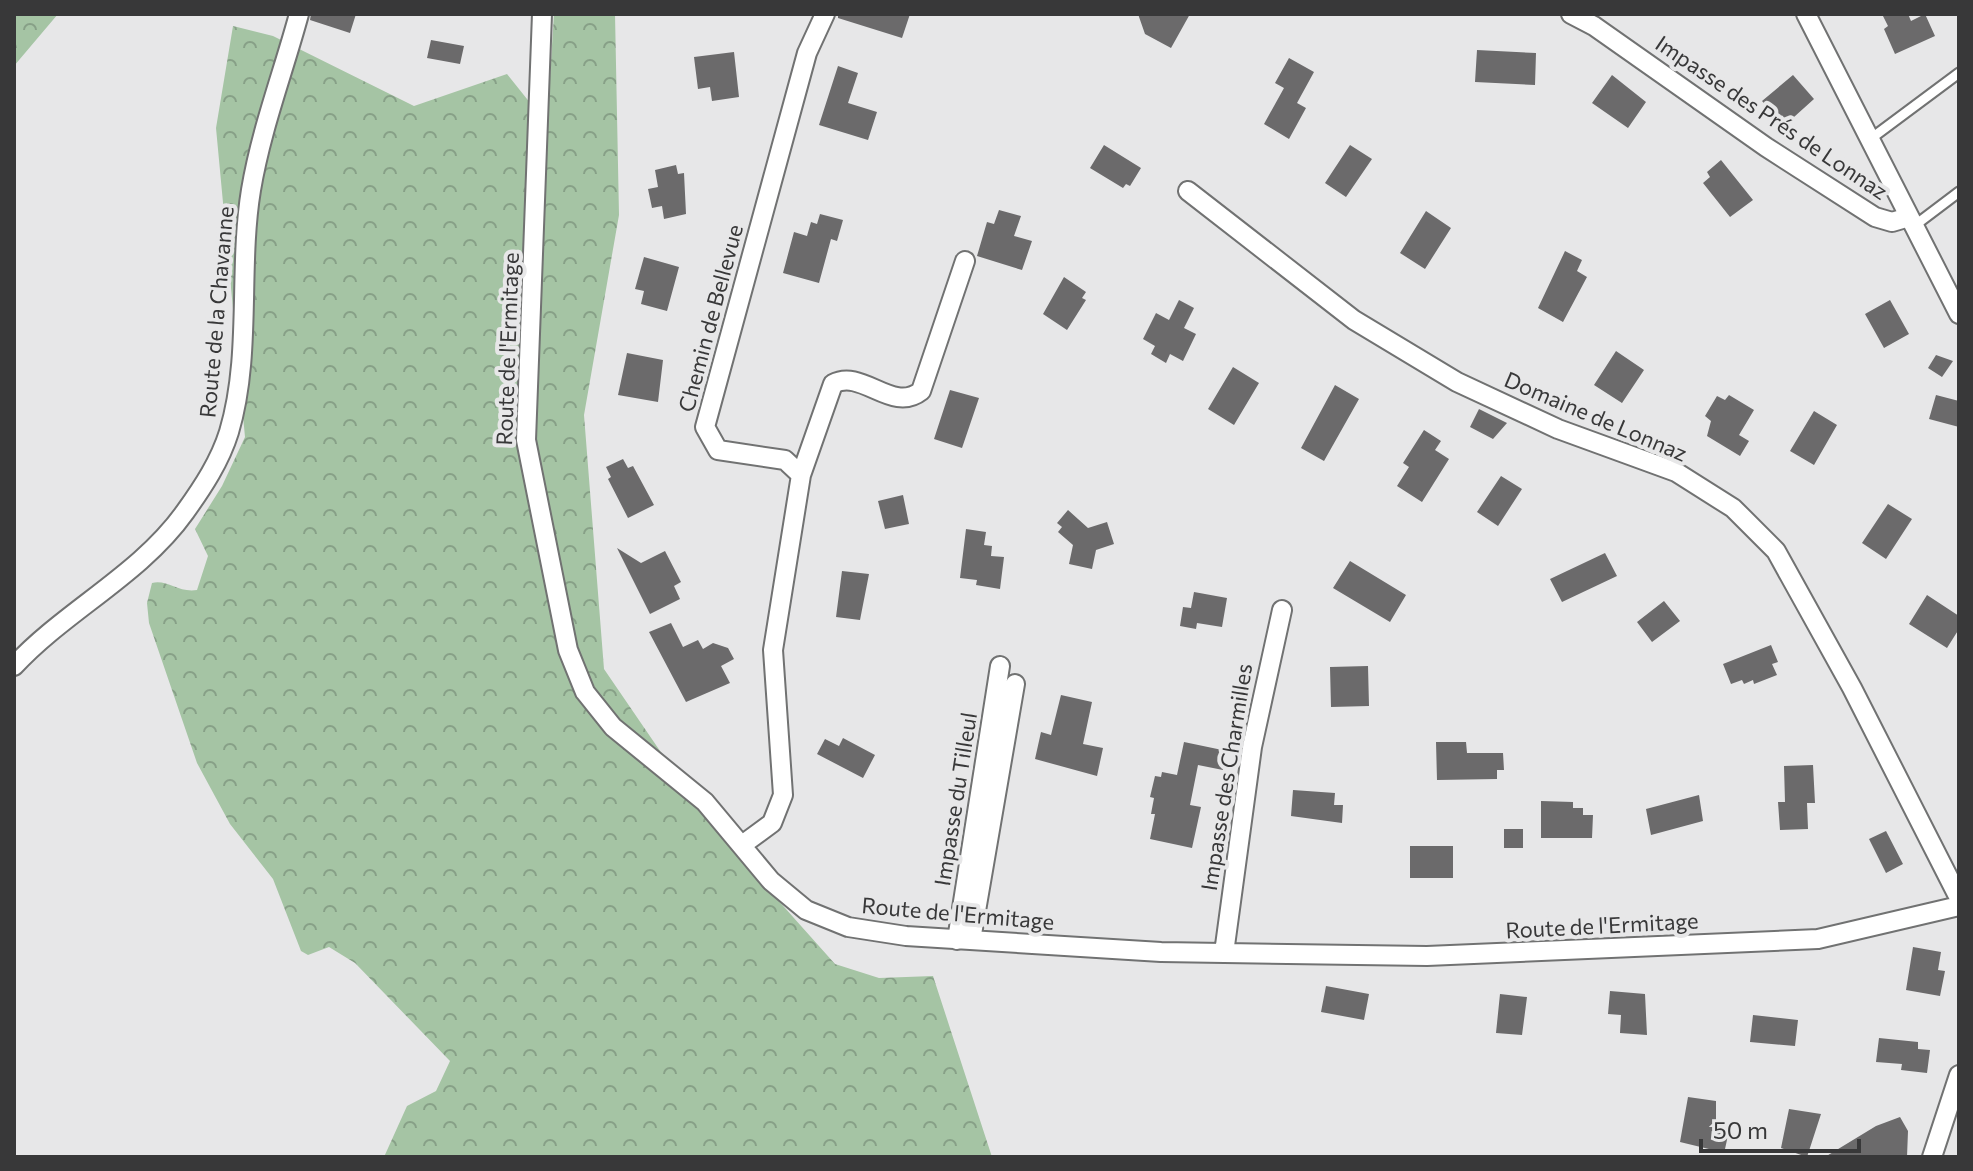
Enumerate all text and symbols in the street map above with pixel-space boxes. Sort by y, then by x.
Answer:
street label: Impasse des Prés de Lonnaz [1651,29,1893,205]
street label: Route de la Chavanne [193,205,239,419]
street label: Chemin de Bellevue [672,221,748,415]
street label: Route de l'Ermitage [490,252,524,446]
street label: Domaine de Lonnaz [1500,365,1692,467]
street label: Impasse des Charmilles [1195,661,1257,893]
street label: Impasse du Tilleul [928,710,982,888]
street label: Route de l'Ermitage [861,891,1055,935]
street label: Route de l'Ermitage [1505,906,1699,944]
scale bar [1701,1103,1859,1153]
text: 50 m [1713,1115,1768,1144]

